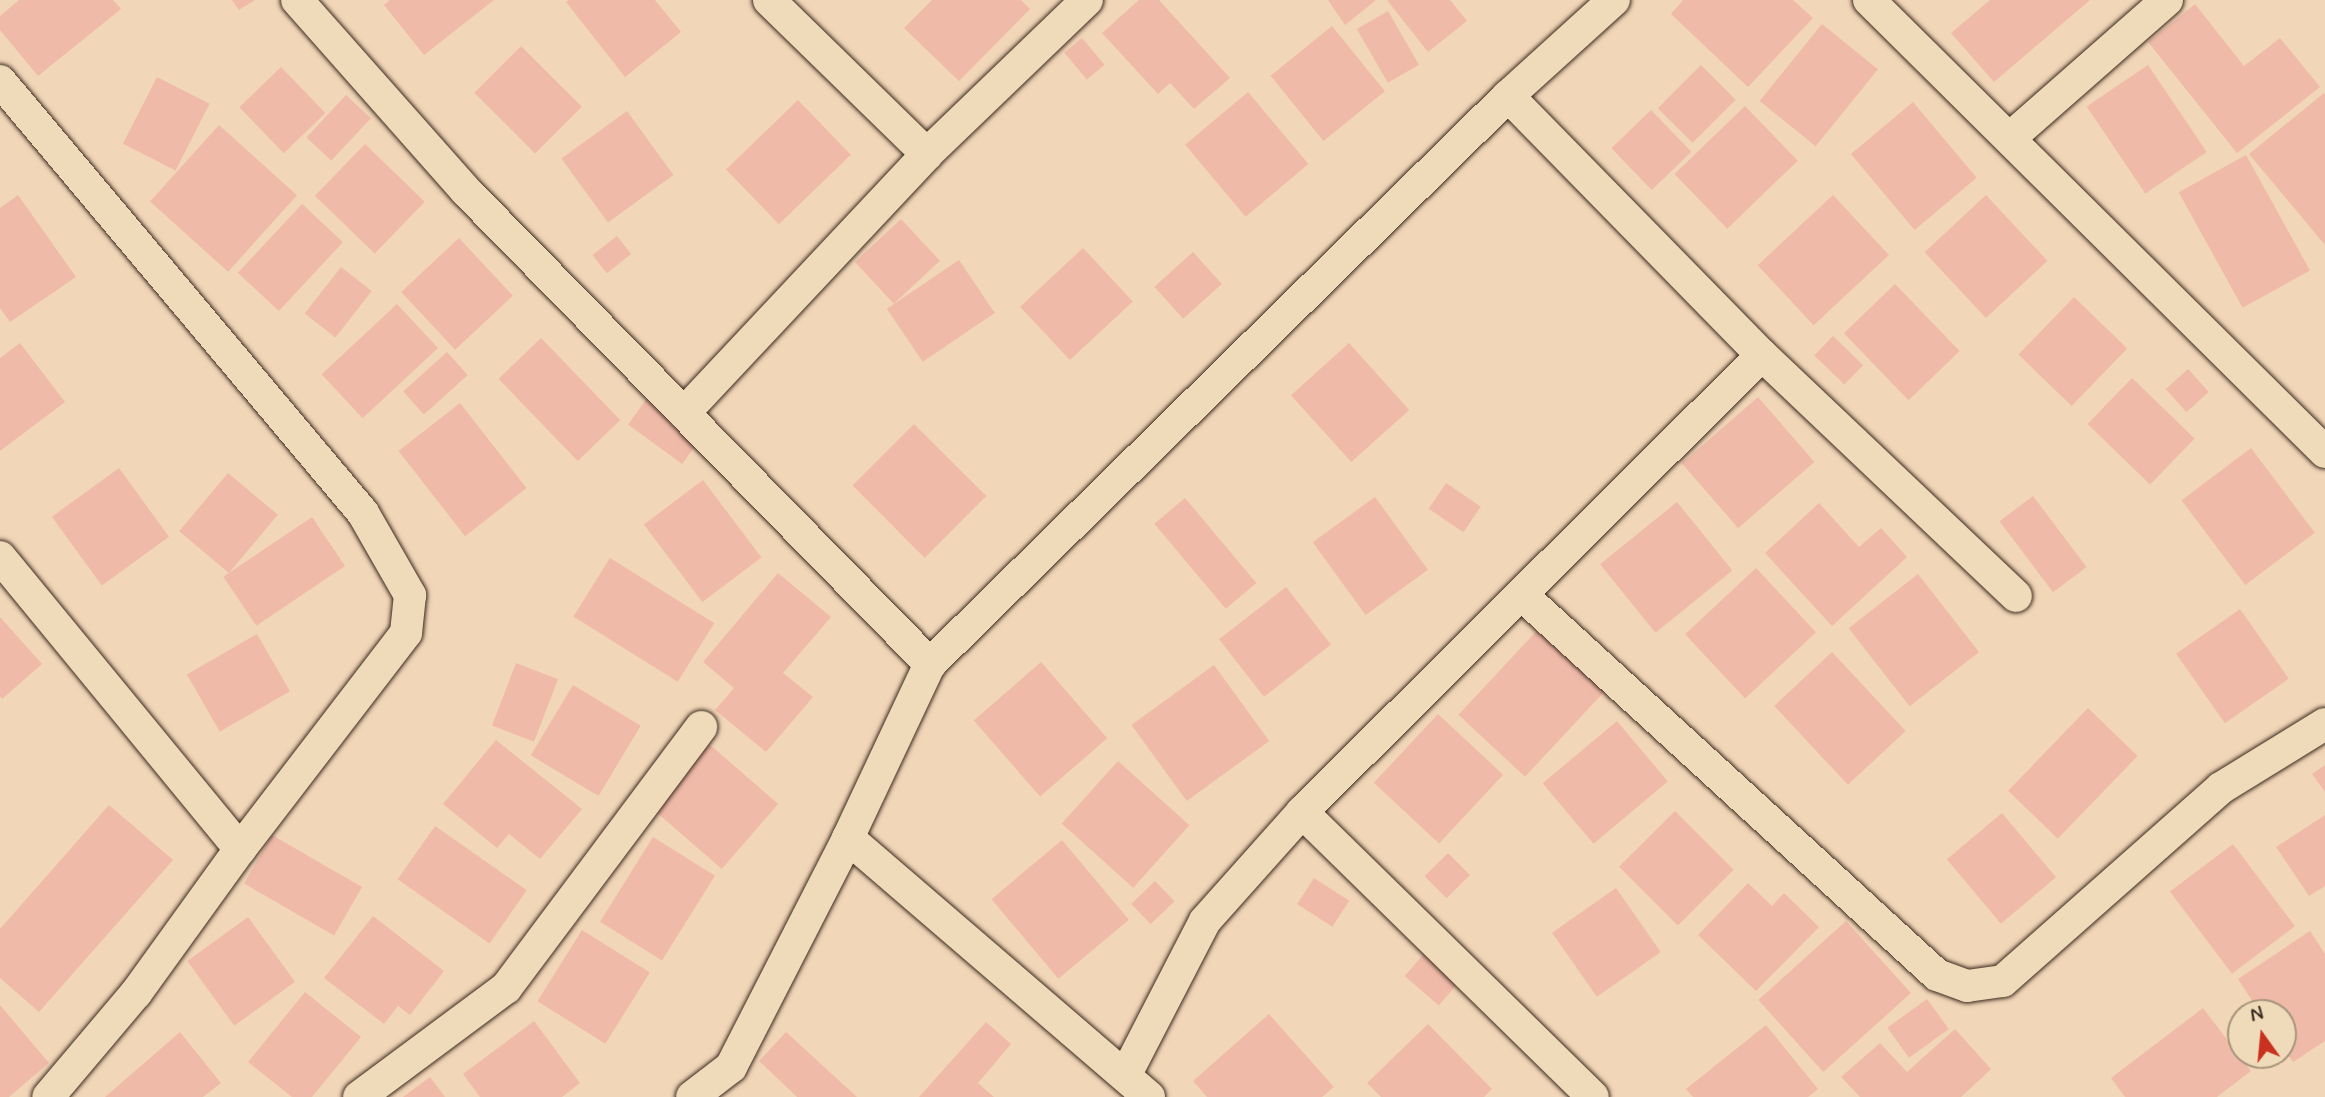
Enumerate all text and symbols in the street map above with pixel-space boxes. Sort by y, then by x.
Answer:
north arrow [2227,999,2297,1069]
text: N [2248,1001,2266,1029]

